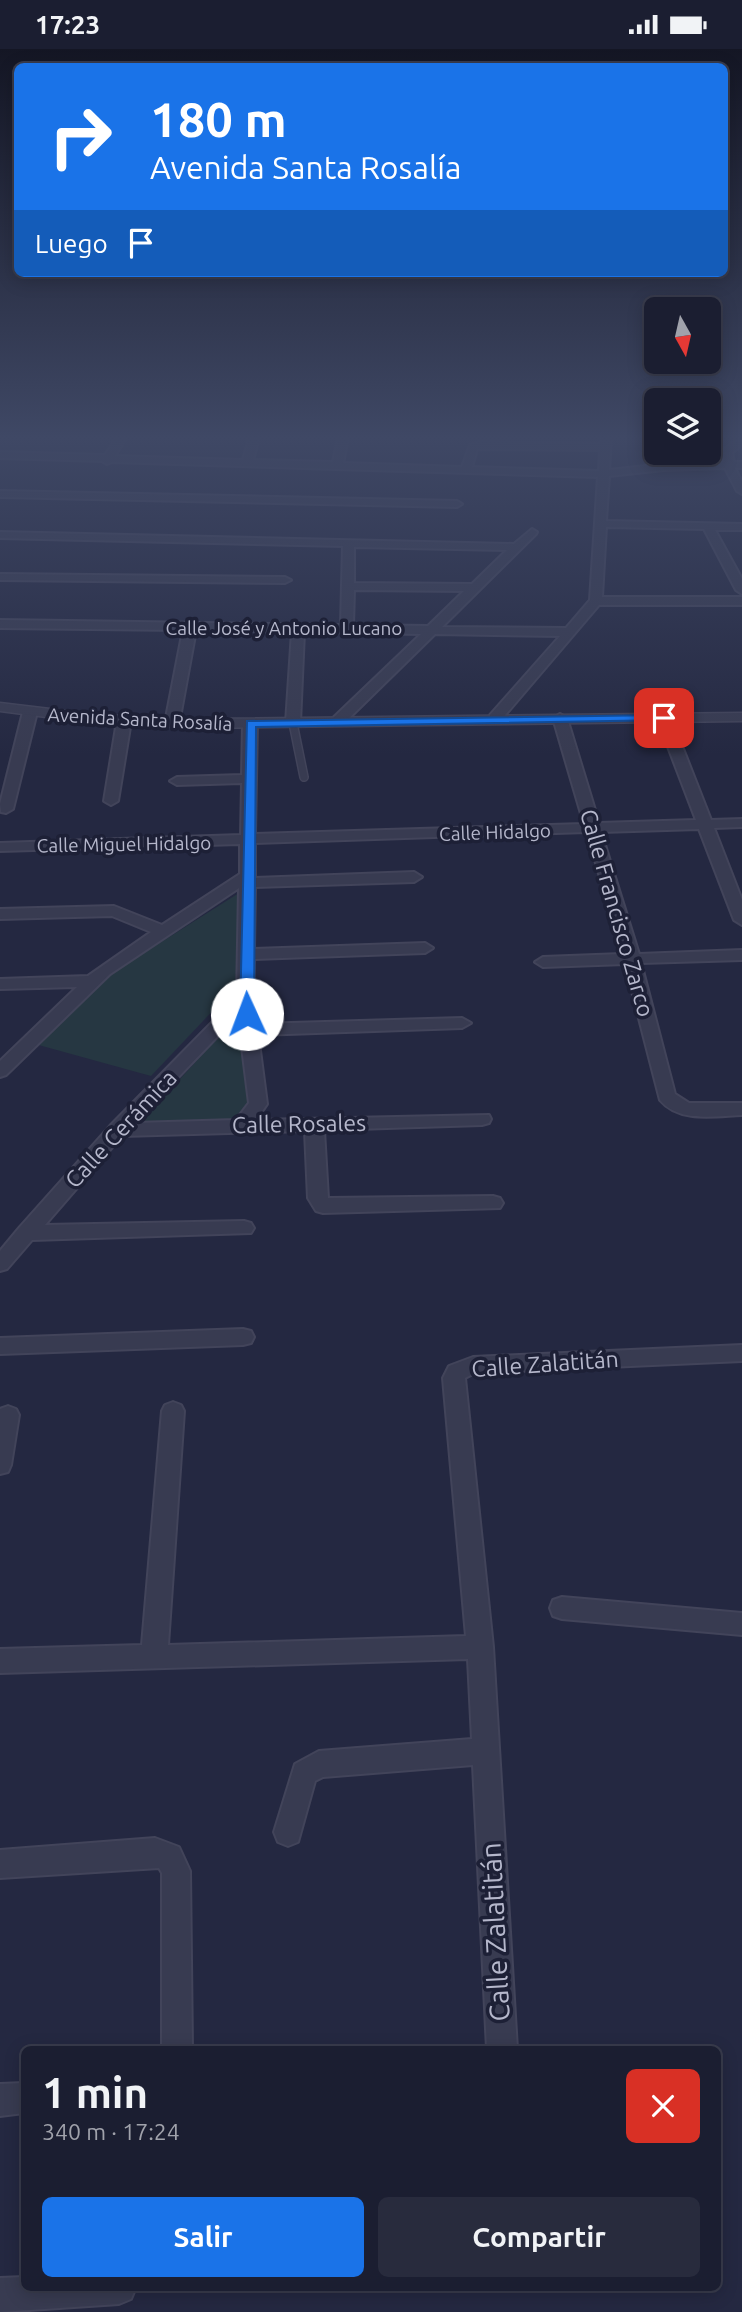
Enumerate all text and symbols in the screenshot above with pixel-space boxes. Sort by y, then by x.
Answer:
text: 17:23 [35,10,100,39]
icon: right [35,91,126,182]
text: 180 m [150,91,287,146]
text: Avenida Santa Rosalía [150,149,462,185]
icon: arrive [122,224,160,262]
text: Luego [35,229,108,258]
north arrow [644,297,721,375]
map controls [644,297,721,465]
button: layers [644,388,721,465]
street label: Calle José y Antonio Lucano [166,617,403,639]
pin [634,688,694,748]
icon: arrive [645,699,683,737]
street label: Avenida Santa Rosalía [47,703,233,735]
street label: Calle Francisco Zarco [576,806,659,1019]
street label: Calle Hidalgo [439,819,551,845]
street label: Calle Miguel Hidalgo [36,831,212,857]
position arrow [210,977,284,1051]
street label: Calle Cerámica [60,1065,181,1192]
street label: Calle Rosales [232,1110,366,1137]
street label: Calle Zalatitán [471,1346,619,1381]
street label: Calle Zalatitán [474,1842,515,2022]
text: 1 min [42,2069,148,2116]
button: close [626,2069,700,2143]
text: 340 m · 17:24 [42,2119,180,2144]
button: Salir [42,2197,364,2277]
button: Compartir [378,2197,700,2277]

